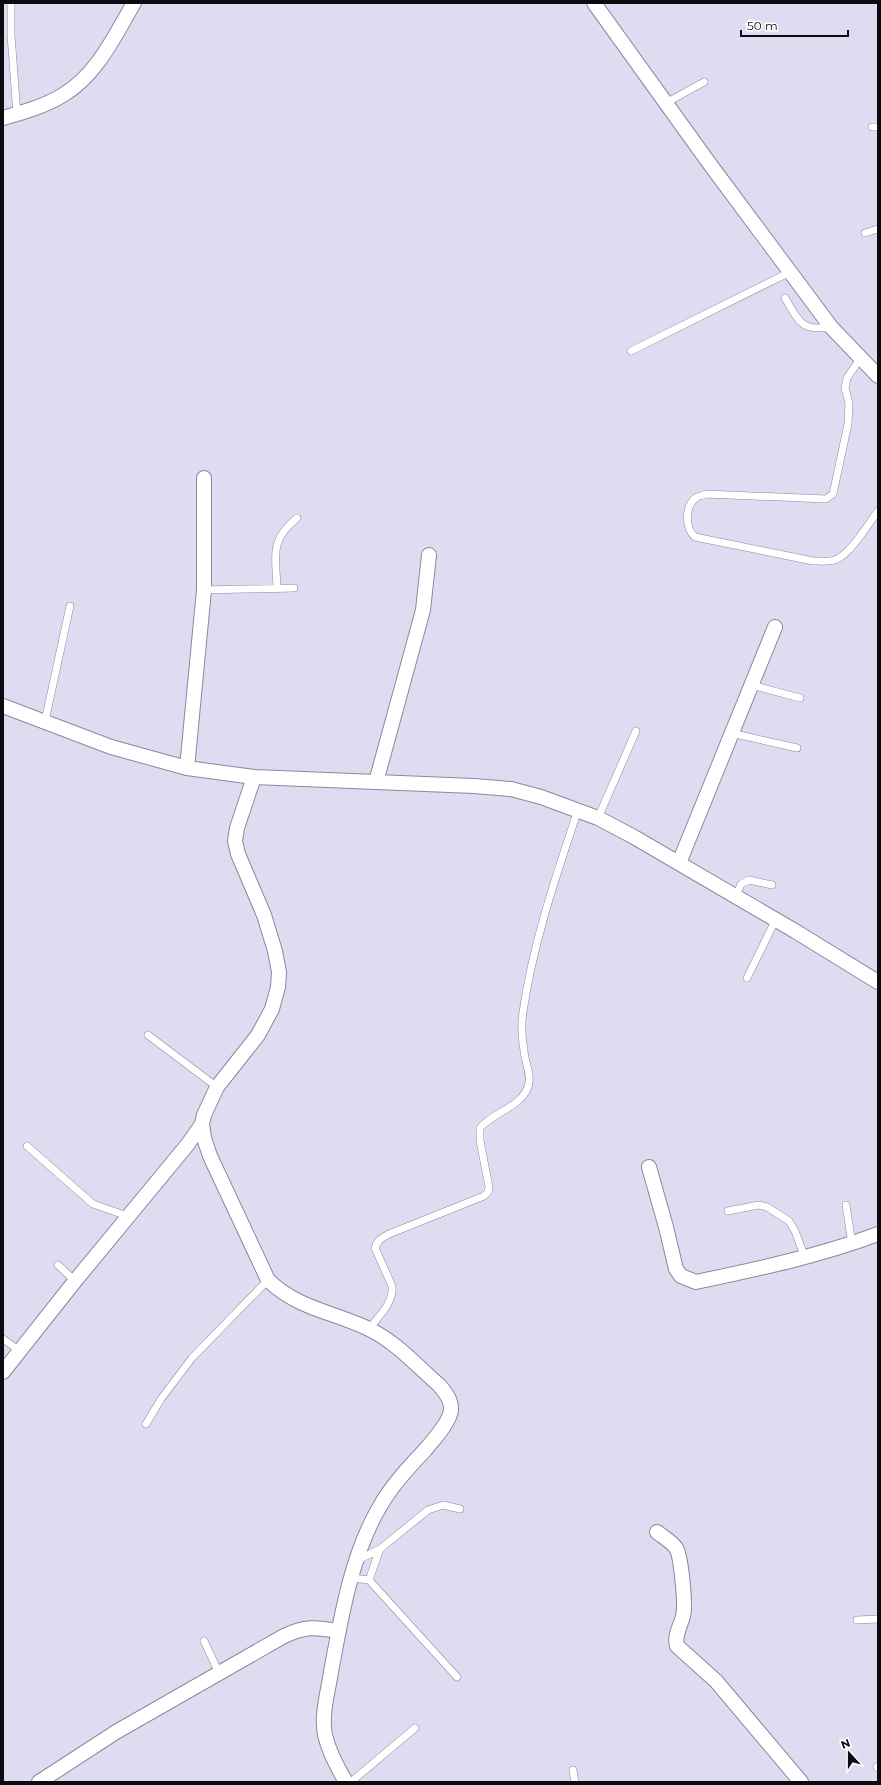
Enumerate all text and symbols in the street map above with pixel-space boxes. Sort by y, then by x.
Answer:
scale bar [741,12,848,38]
text: 50 m [747,18,778,33]
north arrow [829,1733,869,1773]
text: N [839,1736,852,1752]

